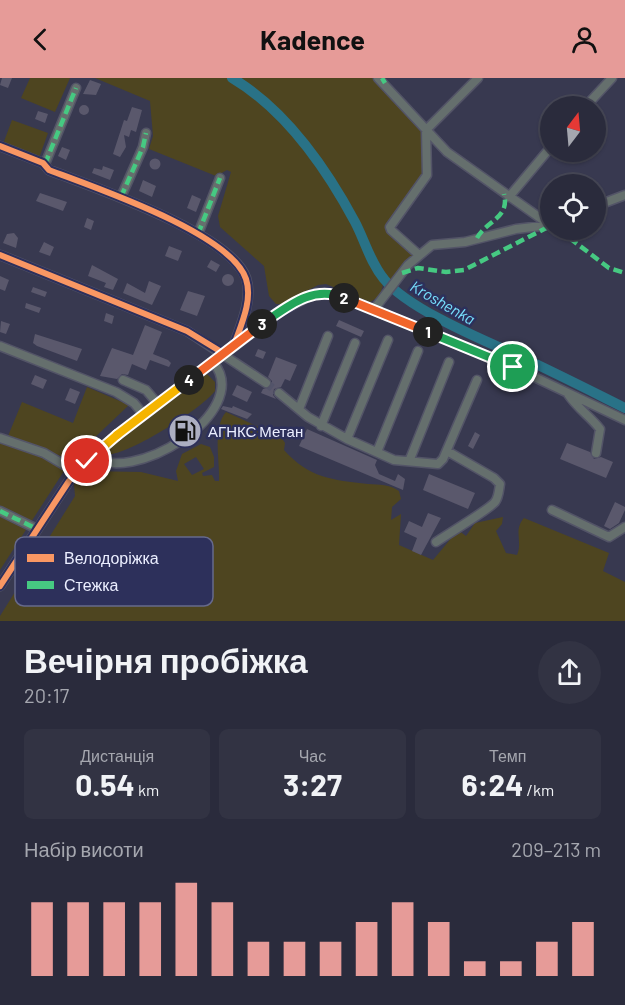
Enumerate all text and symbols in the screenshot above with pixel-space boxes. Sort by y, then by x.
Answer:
icon: back [24,23,57,56]
text: Kadence [260,23,365,55]
icon: person [568,23,601,56]
north arrow [540,96,606,162]
map controls [540,96,606,240]
button: locate [540,174,606,240]
water label: Kroshenka [407,276,479,328]
pin: 2 [329,283,359,313]
text: 2 [340,288,348,307]
pin: 3 [247,309,277,339]
text: 3 [258,314,266,333]
pin: 1 [413,317,443,347]
text: 1 [425,322,431,341]
pin [487,341,538,392]
icon: arrive [496,350,529,383]
pin: 4 [174,365,204,395]
text: 4 [184,370,194,389]
fuel station icon: АГНКС Метан [167,413,203,449]
place label: АГНКС Метан [208,422,303,440]
pin [61,435,112,486]
icon: check [70,444,103,477]
legend [15,537,213,606]
text: Велодоріжка [64,548,159,567]
text: Стежка [64,575,118,594]
text: Вечірня пробіжка [24,640,308,680]
button: share [538,641,601,704]
text: 20:17 [24,683,69,707]
text: Дистанція [80,746,154,765]
text: Час [299,746,326,765]
text: Темп [489,746,527,765]
text: 0.54 [75,766,135,802]
text: 3:27 [283,766,342,802]
text: 6:24 [461,766,523,802]
text: km [135,780,159,799]
text: /km [523,780,554,799]
text: Набір висоти [24,837,144,861]
text: 209–213 m [511,837,601,861]

